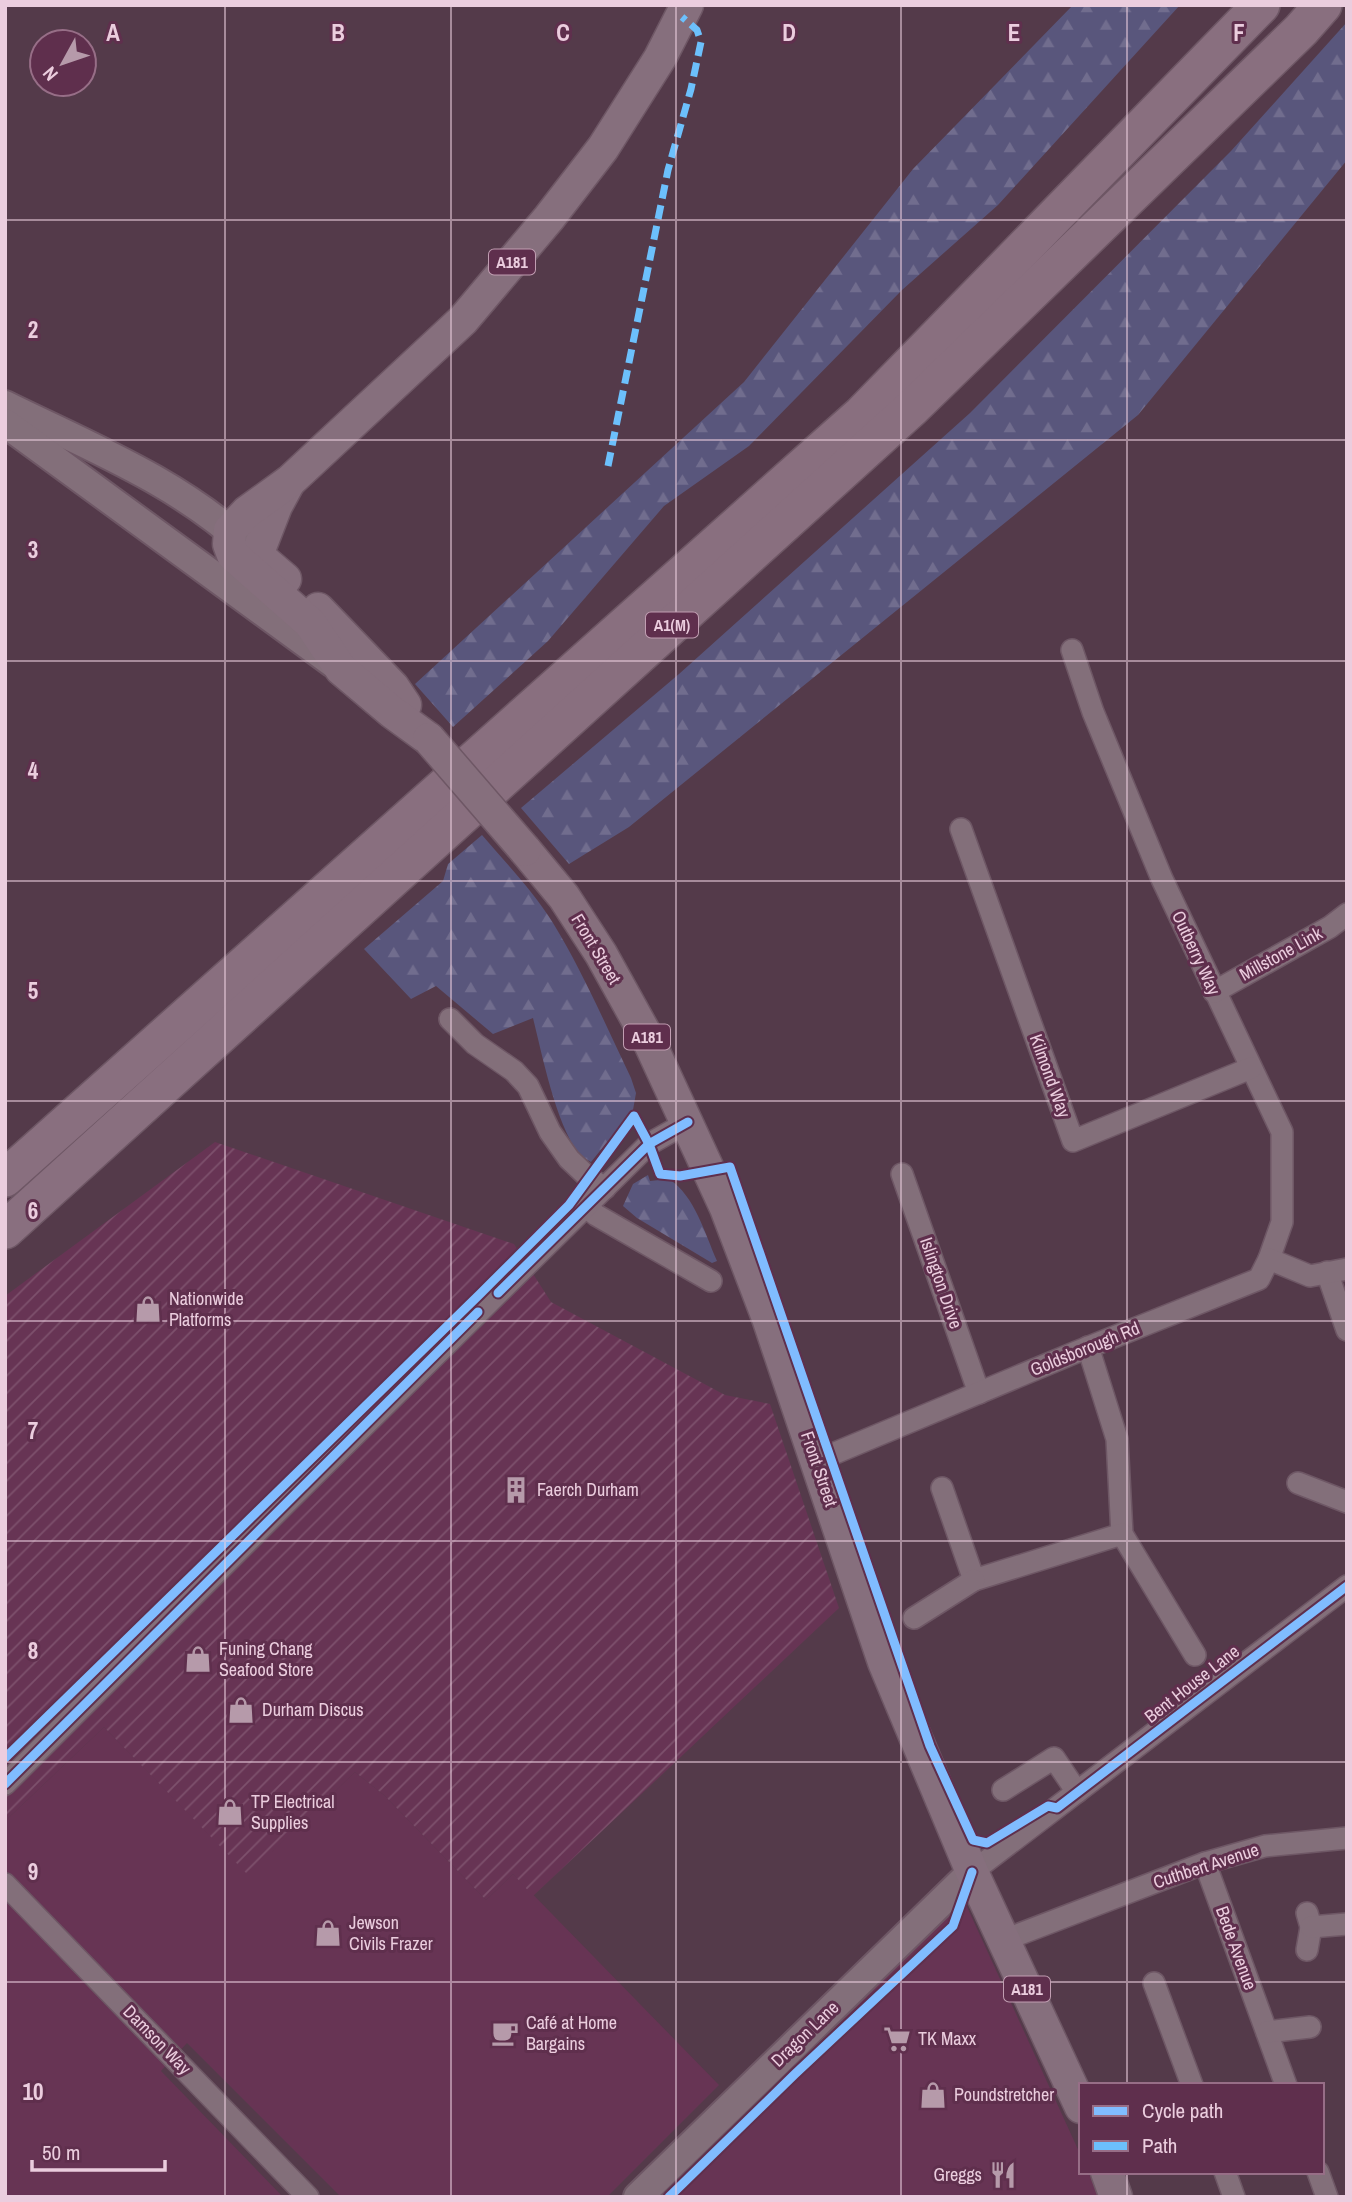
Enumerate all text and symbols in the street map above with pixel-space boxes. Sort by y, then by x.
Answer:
text: A [106,17,120,48]
text: B [331,17,345,48]
text: C [556,17,570,48]
text: D [782,17,796,48]
text: E [1008,17,1020,48]
text: F [1233,17,1245,48]
north arrow [28,28,98,98]
text: N [36,61,64,87]
road number: A181 [489,250,535,274]
text: 2 [28,314,38,345]
text: 3 [28,534,38,565]
road number: A1(M) [646,612,698,638]
text: 4 [28,755,39,786]
street label: Outberry Way [1166,906,1227,1000]
street label: Front Street [566,909,627,989]
street label: Millstone Link [1235,920,1327,987]
text: 5 [28,975,38,1006]
road number: A181 [624,1024,670,1050]
street label: Kilmond Way [1024,1031,1077,1122]
text: 6 [28,1195,38,1226]
street label: Islington Drive [914,1234,969,1332]
place label: Nationwide Platforms [169,1286,244,1332]
shop icon: Nationwide Platforms [133,1294,163,1324]
street label: Goldsborough Rd [1026,1315,1143,1382]
text: 7 [28,1415,38,1446]
street label: Front Street [795,1428,844,1510]
building icon: Faerch Durham [501,1475,531,1505]
place label: Faerch Durham [537,1477,639,1502]
text: 8 [28,1635,38,1666]
place label: Funing Chang Seafood Store [219,1636,313,1682]
street label: Bent House Lane [1139,1639,1244,1729]
shop icon: Funing Chang Seafood Store [183,1644,213,1674]
shop icon: Durham Discus [226,1695,256,1725]
place label: Durham Discus [262,1697,364,1722]
place label: TP Electrical Supplies [251,1789,334,1835]
shop icon: TP Electrical Supplies [215,1797,245,1827]
street label: Cuthbert Avenue [1150,1837,1262,1894]
text: 9 [28,1856,38,1887]
street label: Bede Avenue [1210,1902,1263,1993]
place label: Jewson Civils Frazer [349,1910,433,1956]
shop icon: Jewson Civils Frazer [313,1918,343,1948]
road number: A181 [1004,1977,1050,2002]
street label: Dragon Lane [765,1995,844,2072]
street label: Damson Way [118,1999,197,2080]
place label: Café at Home Bargains [526,2010,617,2056]
cafe icon: Café at Home Bargains [490,2018,520,2048]
supermarket icon: TK Maxx [882,2024,912,2054]
place label: TK Maxx [918,2026,977,2051]
text: 10 [23,2076,43,2107]
shop icon: Poundstretcher [918,2080,948,2110]
place label: Poundstretcher [954,2082,1054,2107]
legend [1079,2083,1324,2174]
text: Cycle path [1142,2096,1223,2125]
scale bar [32,2128,164,2172]
text: Path [1142,2131,1177,2160]
text: 50 m [42,2138,80,2167]
restaurant icon: Greggs [988,2160,1018,2190]
place label: Greggs [934,2162,982,2187]

